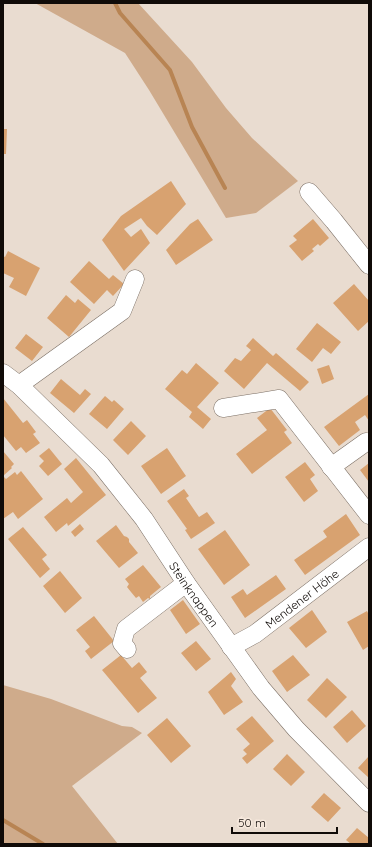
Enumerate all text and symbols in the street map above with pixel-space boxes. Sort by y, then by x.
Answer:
street label: Steinknappen [166,559,222,630]
street label: Mendener Höhe [262,565,342,631]
scale bar [232,809,337,835]
text: 50 m [238,815,266,830]

